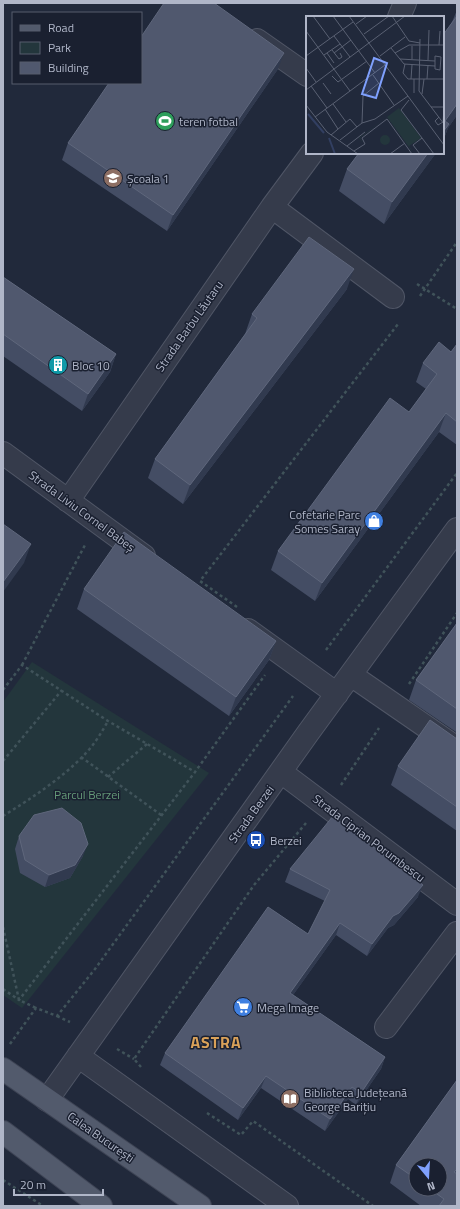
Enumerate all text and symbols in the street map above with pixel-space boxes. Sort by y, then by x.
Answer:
legend [12,12,142,84]
inset map [306,16,444,154]
text: Road [48,18,74,37]
text: Park [48,38,71,57]
text: Building [48,58,89,77]
sports icon: teren fotbal [154,110,176,132]
place label: teren fotbal [179,112,238,131]
school or university icon: Școala 1 [102,167,124,189]
place label: Școala 1 [127,169,169,188]
street label: Strada Barbu Lăutaru [150,276,228,376]
building icon: Bloc 10 [47,354,69,376]
place label: Bloc 10 [72,356,110,375]
street label: Strada Liviu Cornel Babeș [25,466,140,556]
place label: Cofetarie Parc Somes Saray [289,505,360,538]
shop icon: Cofetarie Parc Somes Saray [363,510,385,532]
street label: Strada Berzei [223,781,279,847]
park label: Parcul Berzei [54,785,120,804]
street label: Strada Ciprian Porumbescu [309,789,429,887]
bus stop icon: Berzei [245,829,267,851]
place label: Berzei [270,831,302,850]
supermarket icon: Mega Image [232,996,254,1018]
place label: Mega Image [257,998,319,1017]
district label: ASTRA [190,1030,242,1054]
place label: Biblioteca Județeană George Barițiu [304,1083,407,1116]
library icon: Biblioteca Județeană George Barițiu [279,1088,301,1110]
street label: Calea București [64,1107,138,1167]
north arrow [408,1157,448,1197]
scale bar [14,1171,103,1197]
text: 20 m [20,1175,46,1194]
text: N [425,1178,437,1195]

